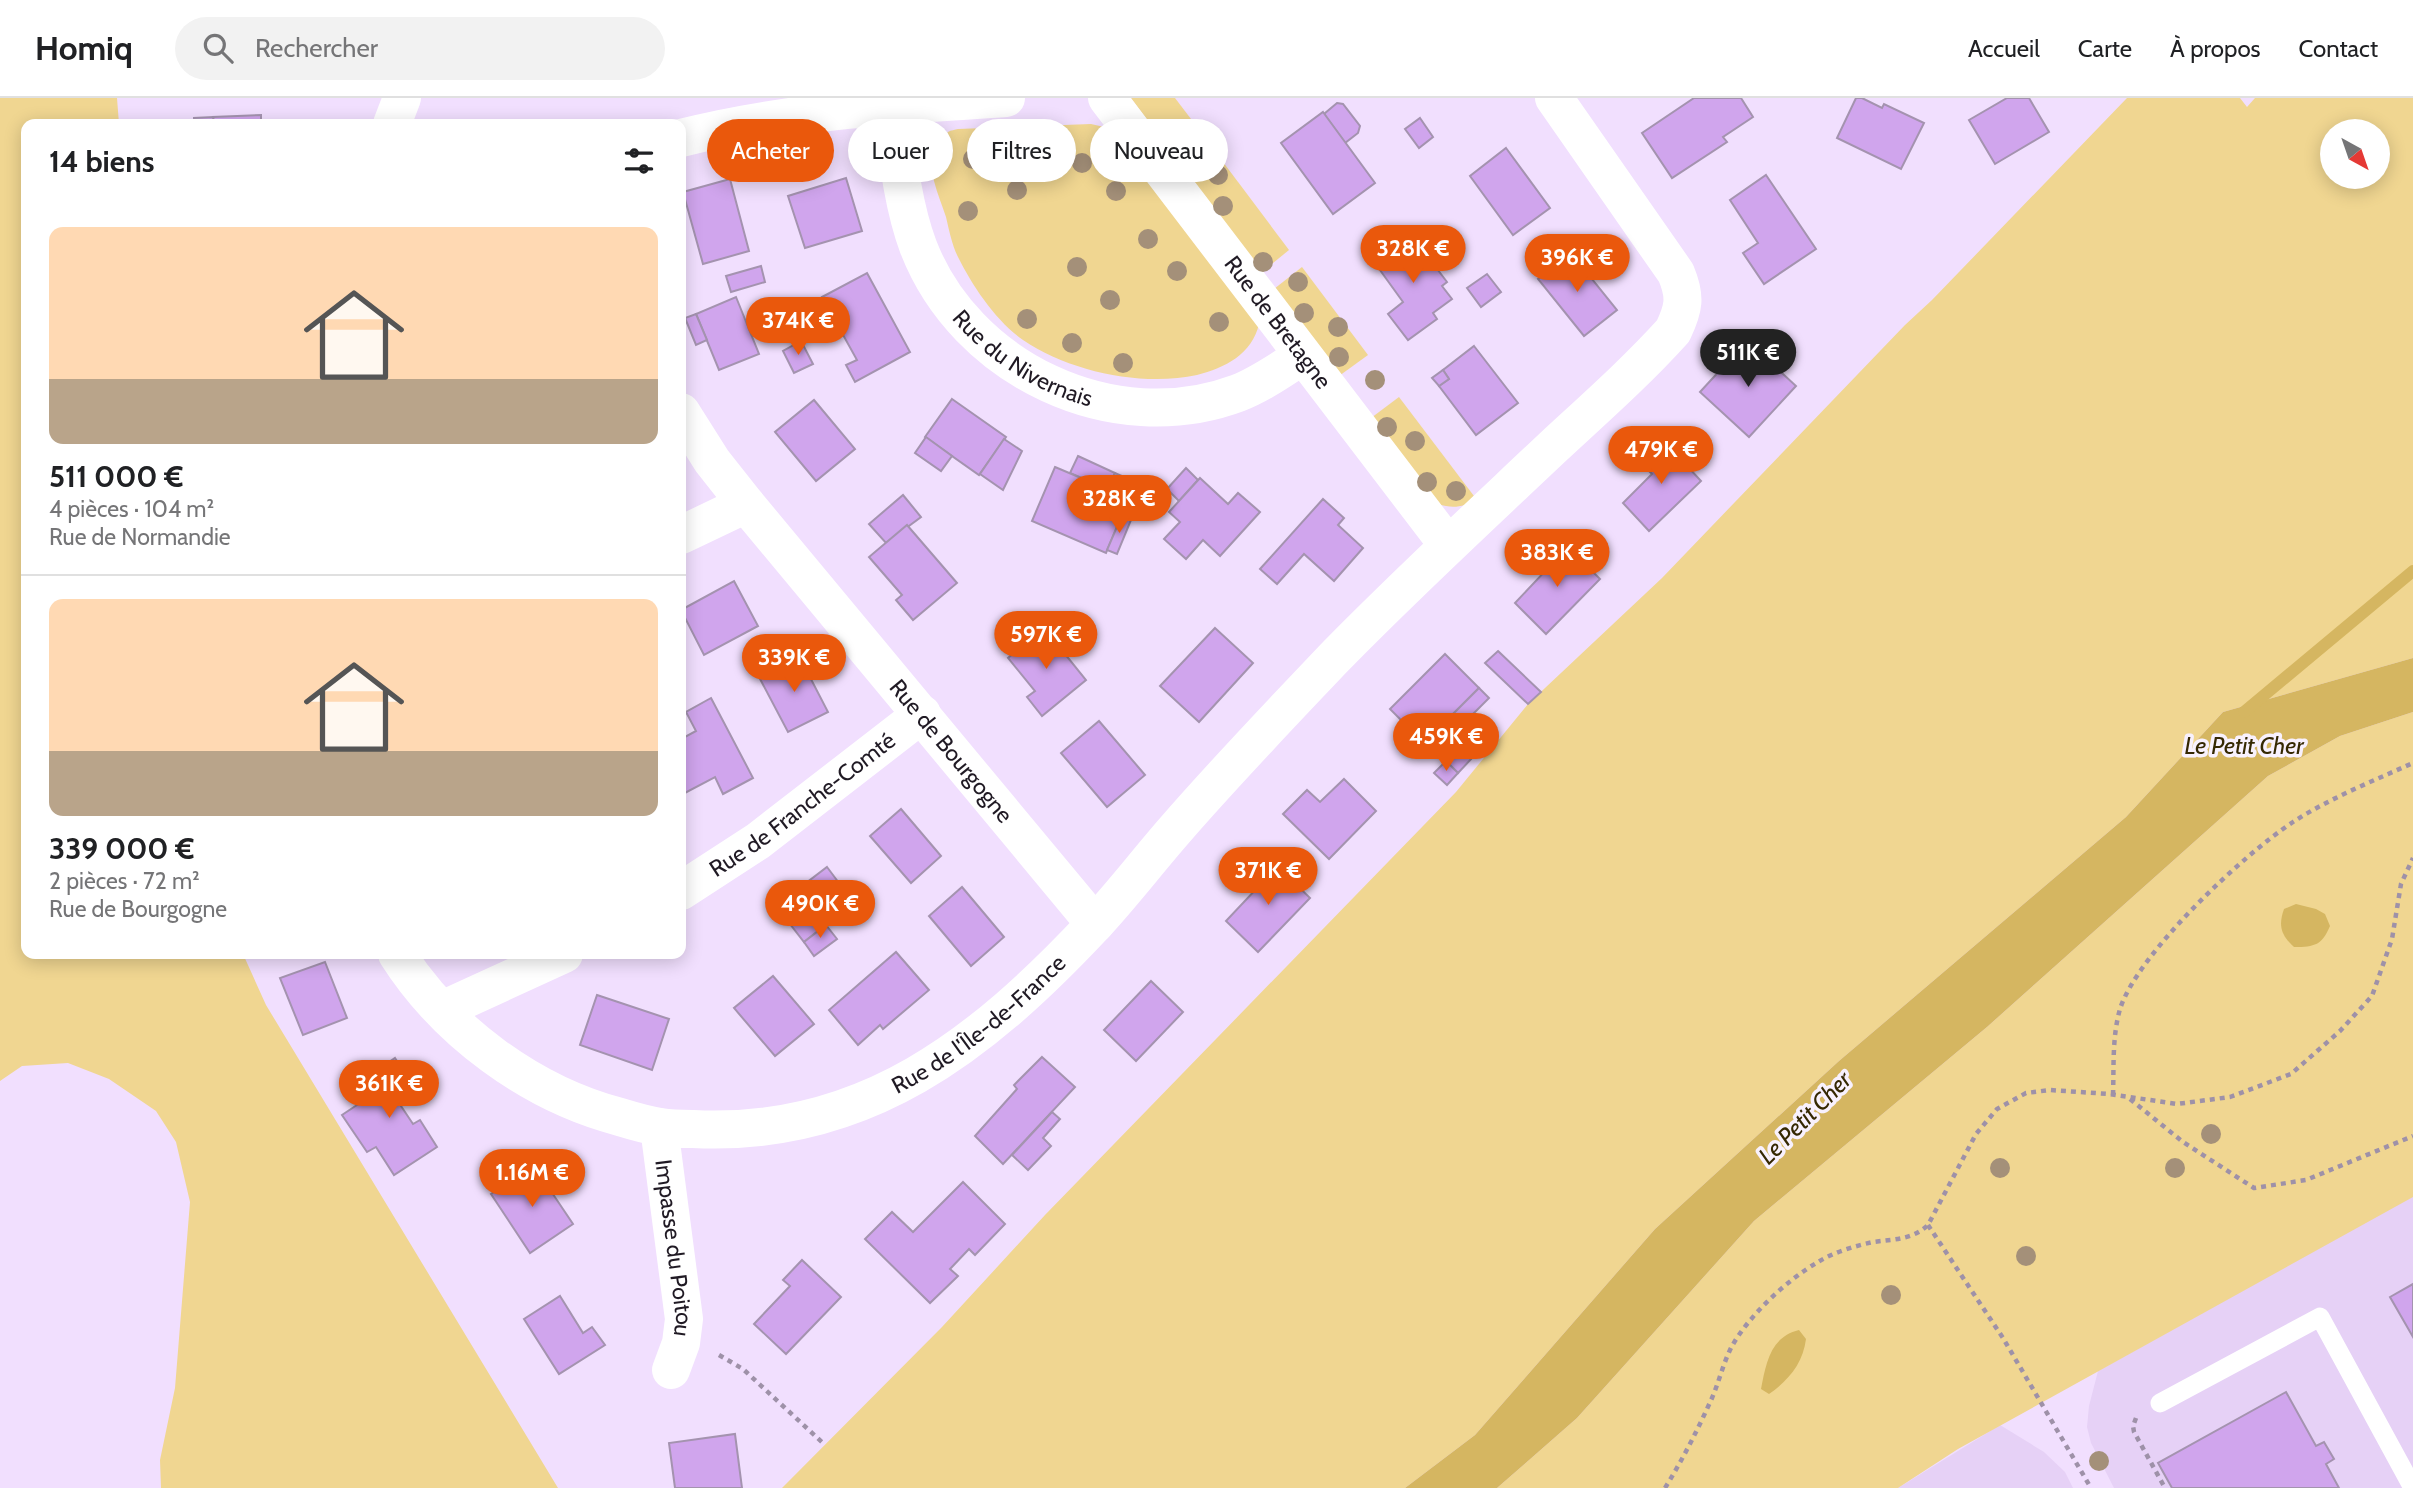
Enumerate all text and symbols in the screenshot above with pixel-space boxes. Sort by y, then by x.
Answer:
search box [175,17,665,80]
text: Homiq [35,28,133,68]
icon: search [199,29,237,67]
text: Rechercher [255,32,378,64]
text: Accueil [1968,34,2040,63]
text: Carte [2078,34,2132,63]
text: À propos [2170,34,2261,63]
text: Contact [2299,34,2378,63]
chip: Acheter [707,119,834,182]
chip: Louer [848,119,953,182]
chip: Filtres [967,119,1076,182]
chip: Nouveau [1090,119,1228,182]
north arrow [2320,119,2390,189]
map controls [2320,119,2390,189]
icon: filters [620,142,658,180]
text: 14 biens [49,143,154,180]
pin: 328K € [1356,226,1470,285]
text: 328K € [1377,234,1449,262]
pin: 396K € [1520,234,1634,294]
text: 396K € [1541,243,1613,271]
street label: Rue de Bretagne [1218,250,1338,394]
icon: home [291,272,417,398]
pin: 374K € [741,298,855,357]
street label: Rue du Nivernais [947,304,1096,412]
text: 374K € [762,306,834,334]
pin: 511K € [1691,330,1805,389]
text: 511K € [1716,338,1780,366]
pin: 479K € [1604,426,1718,486]
text: 479K € [1624,435,1698,463]
text: 511 000 € [49,458,184,495]
pin: 328K € [1062,476,1176,535]
text: 328K € [1083,484,1155,512]
text: 4 pièces · 104 m² [49,495,214,523]
text: Rue de Normandie [49,523,231,551]
pin: 383K € [1500,530,1614,589]
text: 383K € [1520,538,1594,566]
pin: 597K € [989,612,1103,671]
text: 597K € [1010,620,1082,648]
pin: 339K € [737,634,851,694]
text: 339K € [758,643,830,671]
icon: home [291,644,417,770]
street label: Rue de Bourgogne [884,674,1019,829]
pin: 459K € [1389,714,1503,773]
text: 459K € [1409,722,1483,750]
street label: Rue de Franche-Comté [704,726,901,883]
water label: Le Petit Cher [2184,731,2305,760]
text: 339 000 € [49,830,194,867]
pin: 371K € [1211,848,1325,907]
text: 371K € [1235,856,1301,884]
text: 2 pièces · 72 m² [49,867,200,895]
pin: 490K € [763,880,877,940]
text: 490K € [781,889,859,917]
text: Rue de Bourgogne [49,895,227,923]
street label: Rue de l'Île-de-France [887,949,1071,1100]
pin: 361K € [332,1060,446,1120]
water label: Le Petit Cher [1752,1064,1858,1170]
text: 361K € [355,1069,423,1097]
pin: 1.16M € [467,1150,597,1209]
text: 1.16M € [495,1158,569,1186]
street label: Impasse du Poitou [649,1158,699,1338]

